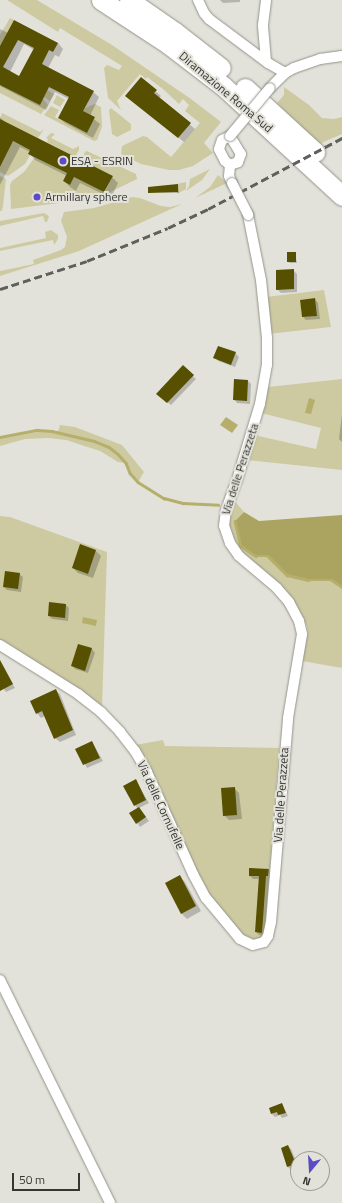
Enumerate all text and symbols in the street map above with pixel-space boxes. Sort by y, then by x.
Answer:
street label: Diramazione Roma Sud [176,49,276,135]
place label: ESA - ESRIN [71,154,133,168]
marker: ESA - ESRIN [58,156,68,166]
place label: Armillary sphere [45,190,128,204]
marker: Armillary sphere [32,192,42,202]
street label: Via delle Perazzeta [218,421,262,517]
street label: Via delle Perazzeta [270,747,292,843]
street label: Via delle Cornufelle [134,758,188,852]
north arrow [290,1151,330,1191]
scale bar [14,1165,82,1191]
text: 50 m [19,1170,45,1189]
text: N [301,1173,313,1190]

